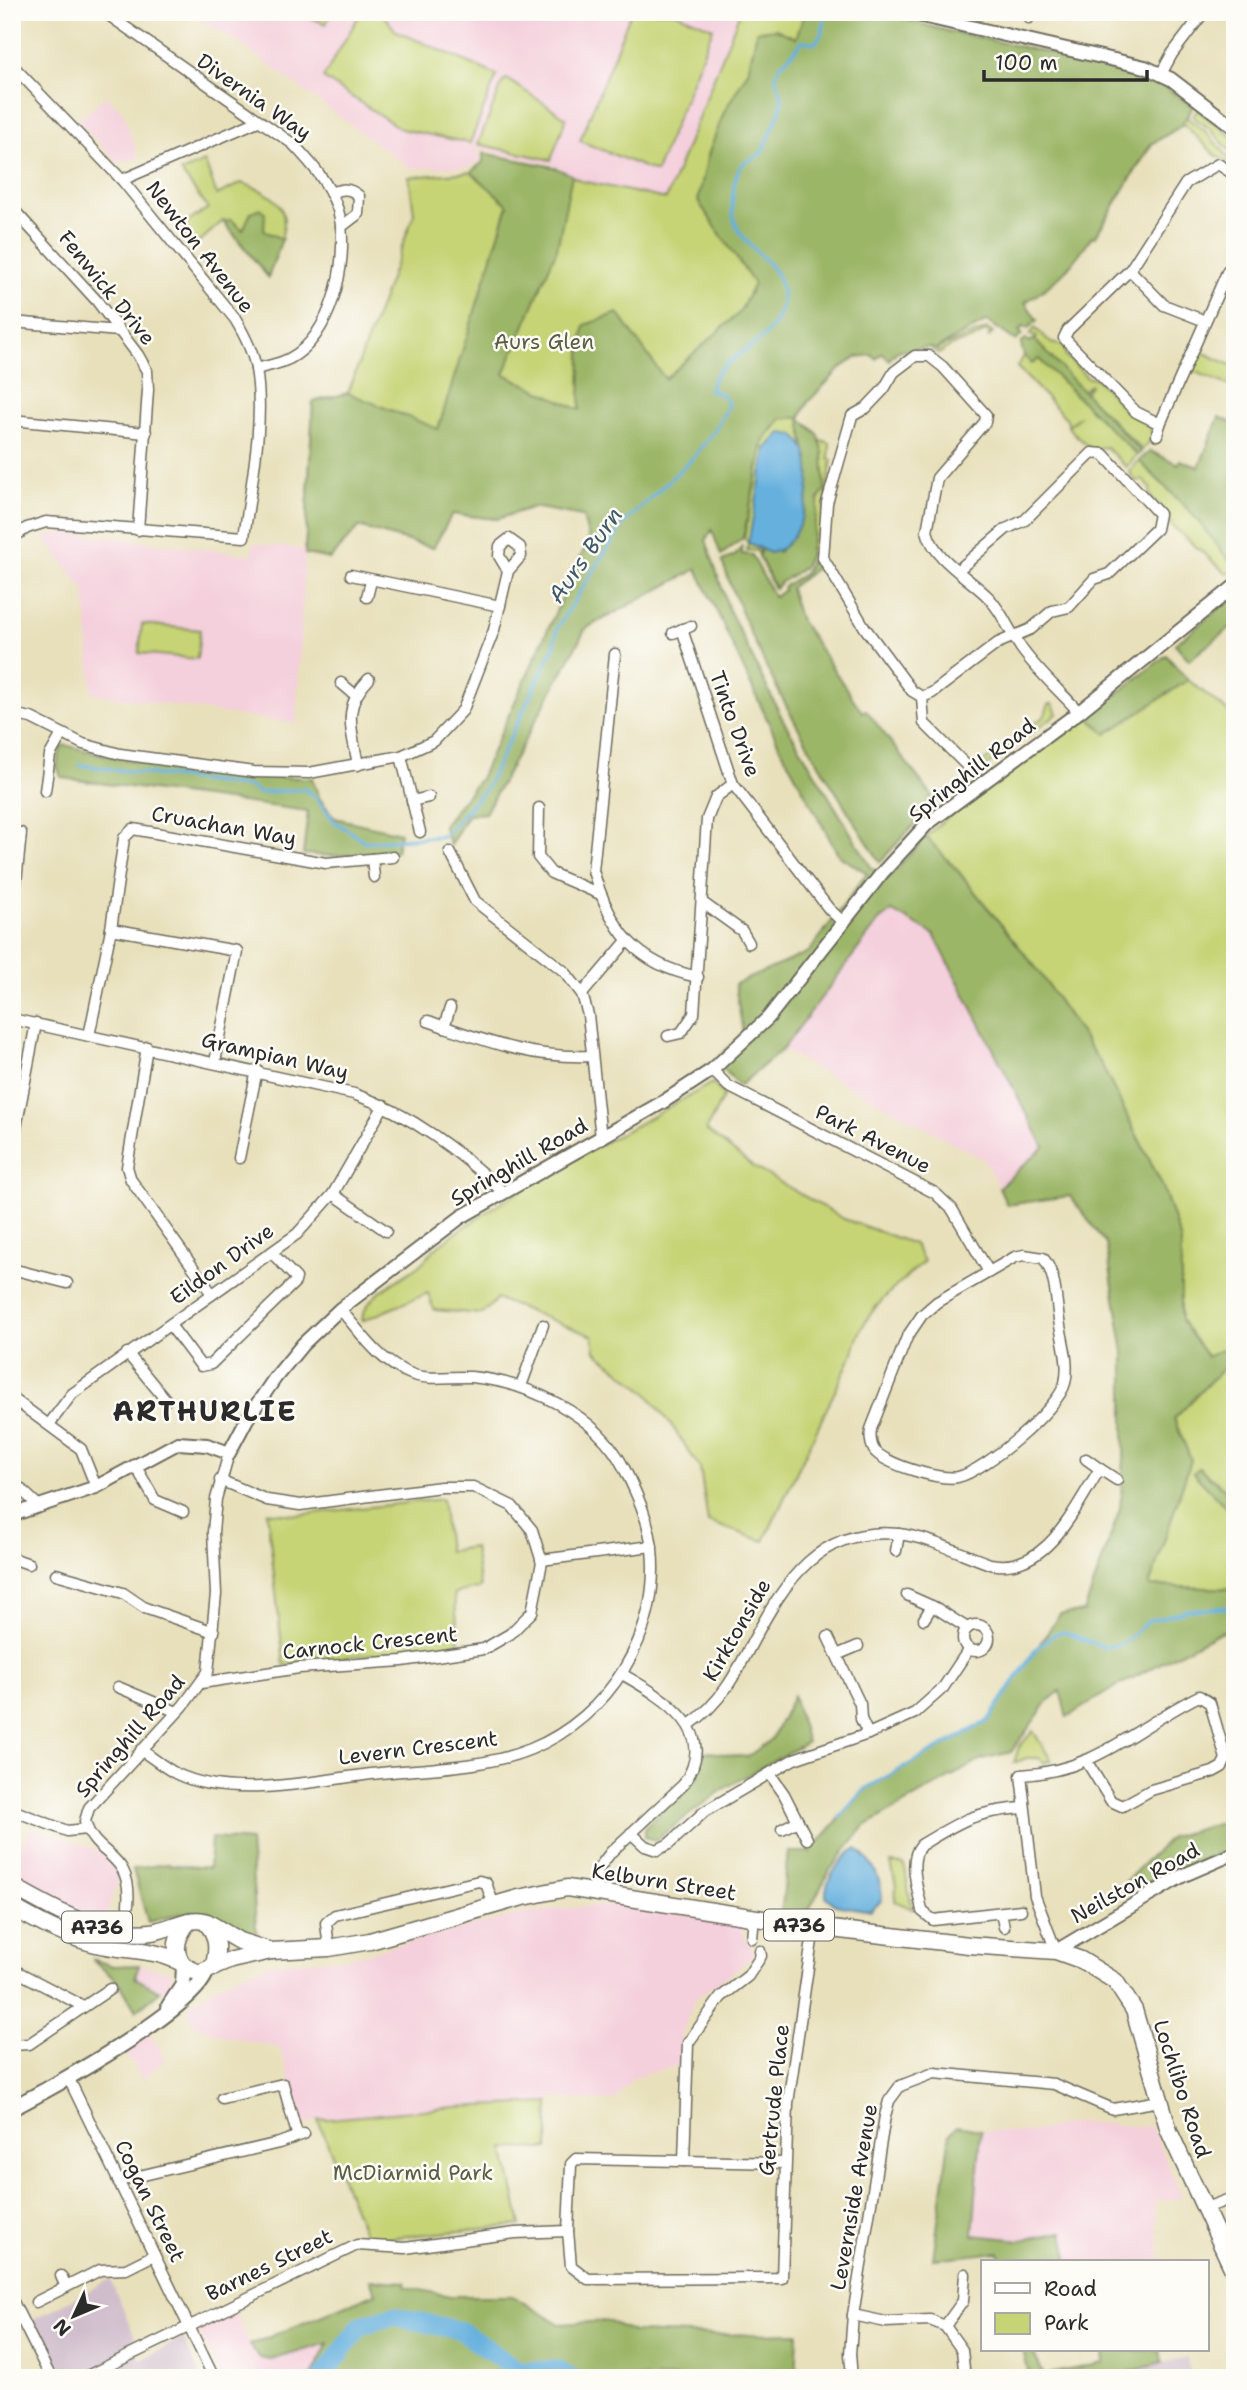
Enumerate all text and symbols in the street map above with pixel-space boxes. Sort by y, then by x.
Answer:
scale bar [984,38,1147,82]
street label: Divernia Way [191,47,317,147]
text: 100 m [995,49,1058,77]
street label: Newton Avenue [139,175,261,319]
street label: Fenwick Drive [52,225,162,351]
park label: Aurs Glen [494,328,594,356]
water label: Aurs Burn [541,501,629,609]
street label: Tinto Drive [703,667,767,781]
street label: Springhill Road [903,711,1041,829]
street label: Cruachan Way [149,799,299,853]
street label: Grampian Way [199,1025,351,1087]
street label: Park Avenue [810,1098,936,1180]
street label: Springhill Road [445,1111,593,1213]
street label: Eildon Drive [164,1217,280,1311]
district label: ARTHURLIE [112,1392,298,1430]
street label: Kirktonside [696,1574,778,1686]
street label: Carnock Crescent [281,1620,459,1666]
street label: Springhill Road [69,1669,191,1803]
street label: Levern Crescent [337,1724,499,1772]
street label: Neilston Road [1065,1836,1205,1930]
street label: Kelburn Street [590,1857,738,1907]
road number: A736 [764,1910,834,1940]
road number: A736 [62,1912,132,1942]
street label: Lochlibo Road [1146,2016,1218,2162]
street label: Gertrude Place [752,2023,796,2177]
street label: Levernside Avenue [824,2102,884,2292]
street label: Cogan Street [108,2135,192,2267]
park label: McDiarmid Park [333,2159,493,2187]
street label: Barnes Street [201,2222,337,2308]
legend [981,2260,1208,2352]
text: Road [1044,2275,1097,2303]
north arrow [38,2282,108,2352]
text: Park [1044,2309,1089,2337]
text: N [48,2313,76,2342]

